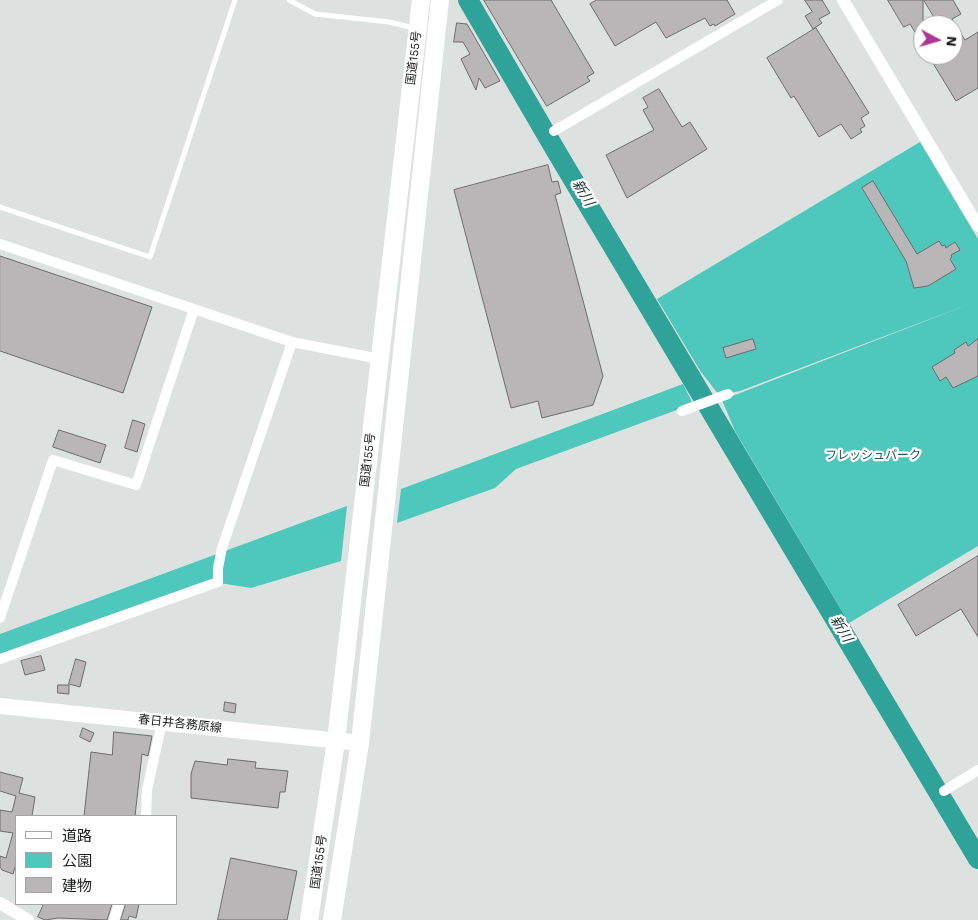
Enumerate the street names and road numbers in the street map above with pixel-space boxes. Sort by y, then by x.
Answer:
street label: 国道155号 [404,30,424,86]
street label: 国道155号 [358,432,378,488]
street label: 春日井各務原線 [137,712,223,736]
street label: 国道155号 [308,834,330,890]

